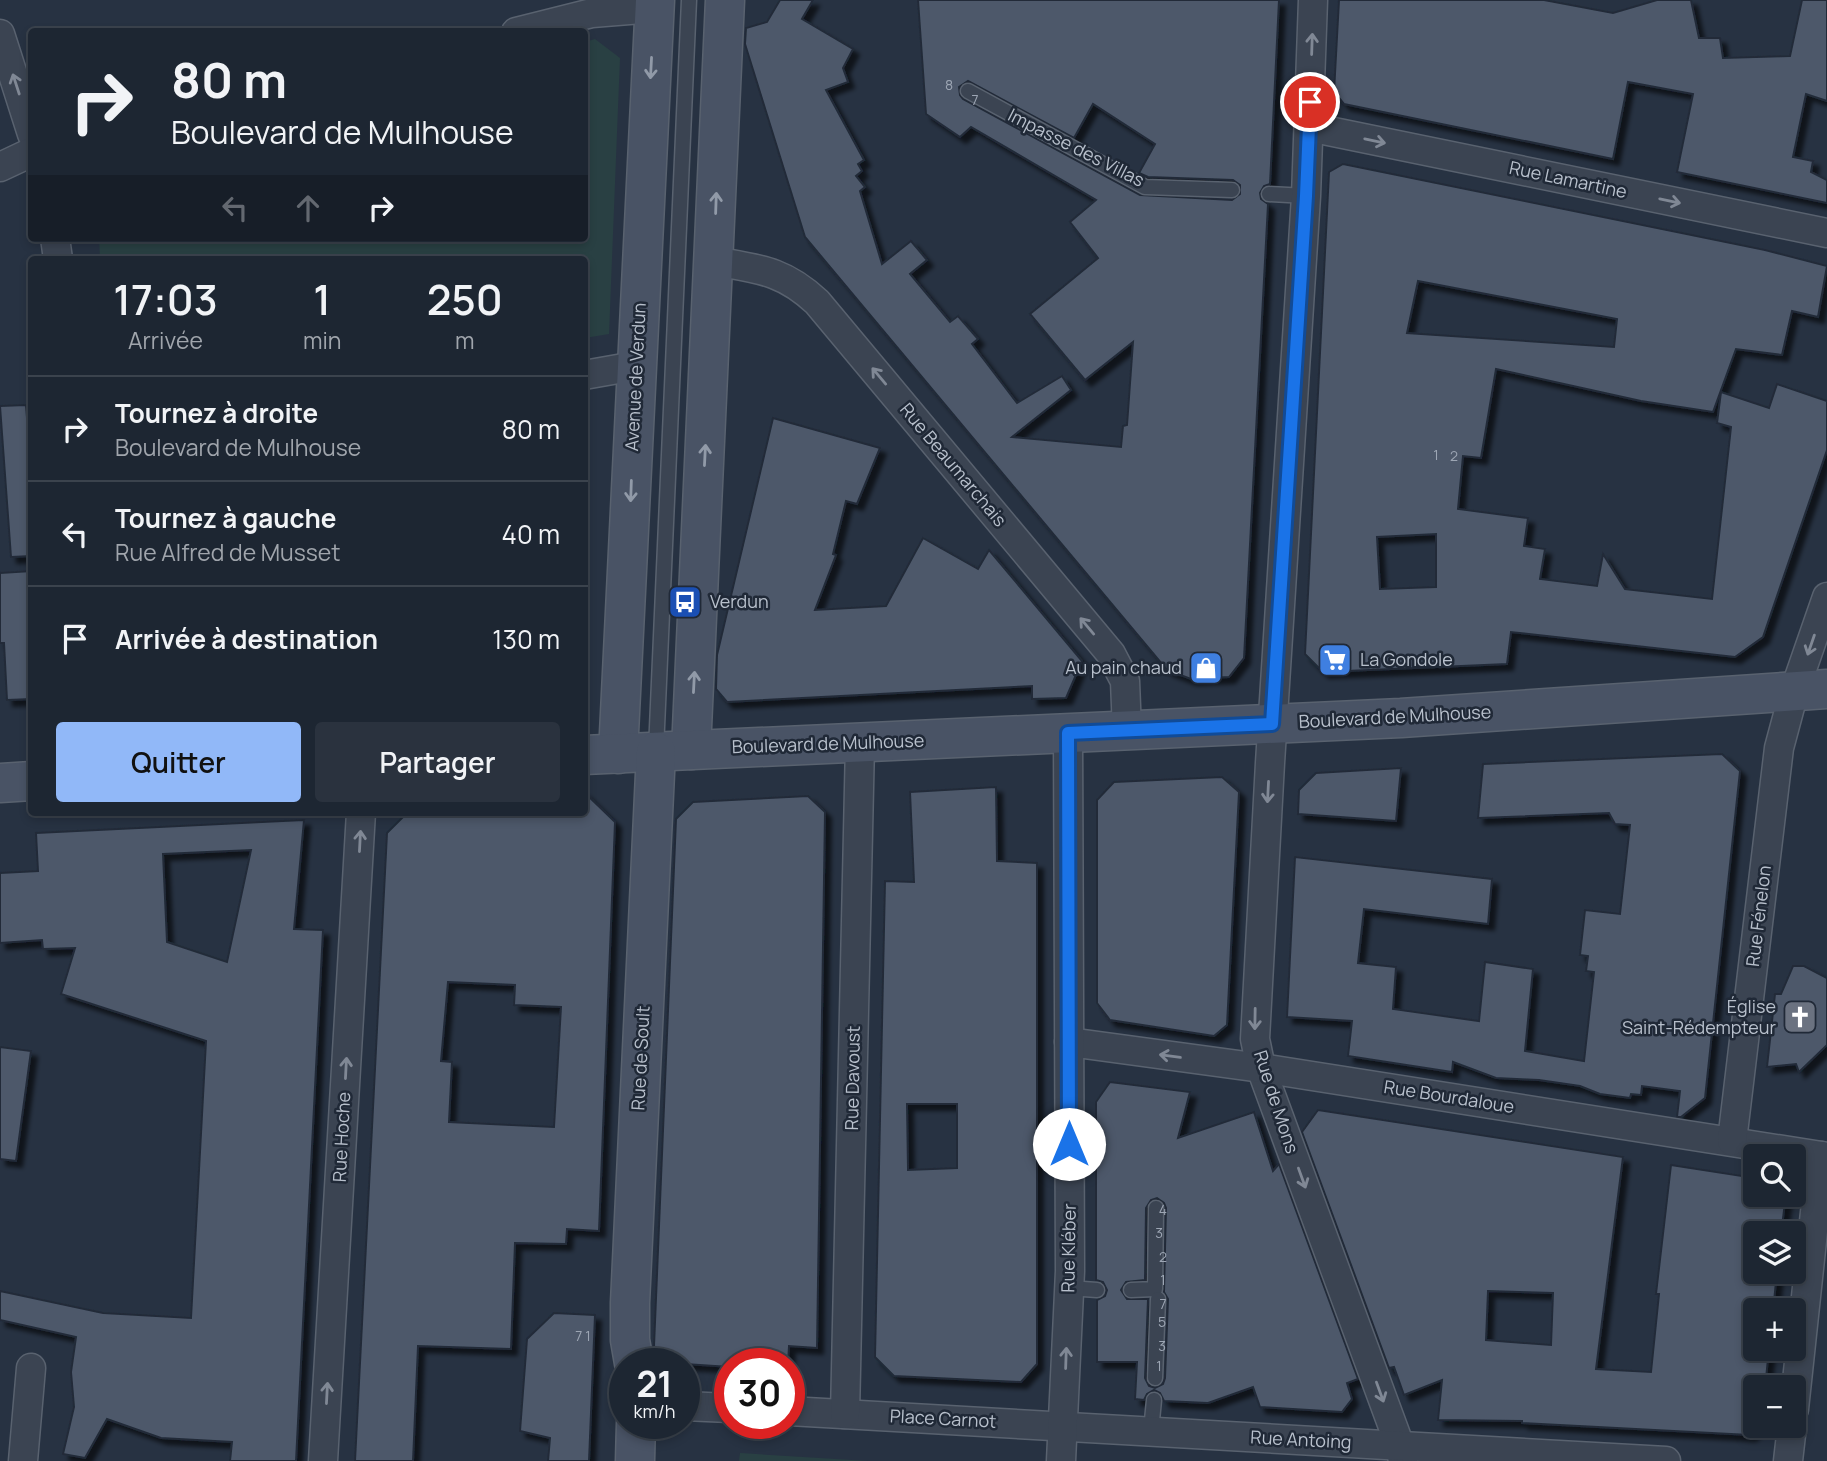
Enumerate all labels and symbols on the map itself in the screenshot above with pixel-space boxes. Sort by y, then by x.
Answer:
one-way arrow [1305,33,1318,56]
one-way arrow [645,56,658,79]
pin [1280,72,1340,132]
one-way arrow [8,73,21,95]
house number: 8 [945,75,953,94]
house number: 7 [971,90,979,109]
street label: Impasse des Villas [1004,102,1149,192]
one-way arrow [1363,134,1386,148]
street label: Rue Lamartine [1507,155,1629,203]
one-way arrow [710,192,723,215]
one-way arrow [1658,195,1681,209]
street label: Avenue de Verdun [619,302,651,452]
one-way arrow [871,367,886,385]
street label: Rue Beaumarchais [895,398,1012,531]
one-way arrow [698,443,711,466]
house number: 1 [1433,445,1439,464]
house number: 2 [1450,446,1458,465]
one-way arrow [624,479,637,502]
bus stop icon: Verdun [666,583,704,621]
place label: Verdun [710,589,769,613]
one-way arrow [1079,617,1095,635]
one-way arrow [1804,634,1817,656]
supermarket icon: La Gondole [1316,641,1354,679]
place label: La Gondole [1360,647,1453,671]
shop icon: Au pain chaud [1187,649,1225,687]
place label: Au pain chaud [1065,655,1182,679]
one-way arrow [688,671,701,694]
street label: Boulevard de Mulhouse [1298,699,1492,733]
street label: Boulevard de Mulhouse [731,728,925,758]
one-way arrow [1261,780,1274,803]
one-way arrow [353,830,366,853]
street label: Rue Fénelon [1740,864,1776,968]
place label: Église Saint-Rédempteur [1622,994,1776,1039]
church icon: Église Saint-Rédempteur [1781,998,1819,1036]
street label: Rue de Soult [625,1005,655,1111]
one-way arrow [1249,1007,1262,1030]
street label: Rue Davoust [839,1025,865,1131]
street label: Rue de Mons [1249,1047,1305,1156]
one-way arrow [1159,1049,1181,1062]
one-way arrow [340,1057,353,1080]
street label: Rue Bourdaloue [1382,1074,1516,1118]
street label: Rue Hoche [327,1091,355,1183]
position arrow [1032,1107,1106,1181]
one-way arrow [1296,1166,1309,1188]
house number: 4 [1159,1200,1167,1219]
street label: Rue Kléber [1055,1203,1081,1293]
house number: 3 [1155,1223,1163,1242]
house number: 2 [1159,1247,1167,1266]
house number: 1 [1160,1270,1166,1289]
house number: 7 [1159,1294,1167,1313]
house number: 5 [1158,1312,1166,1331]
house number: 7 1 [575,1326,591,1345]
house number: 3 [1158,1336,1166,1355]
one-way arrow [1059,1347,1072,1370]
speed limit sign: 30 [714,1348,805,1439]
house number: 1 [1156,1356,1162,1375]
one-way arrow [1375,1380,1387,1402]
one-way arrow [321,1382,334,1405]
street label: Place Carnot [889,1403,997,1433]
street label: Rue Antoing [1250,1424,1352,1454]

